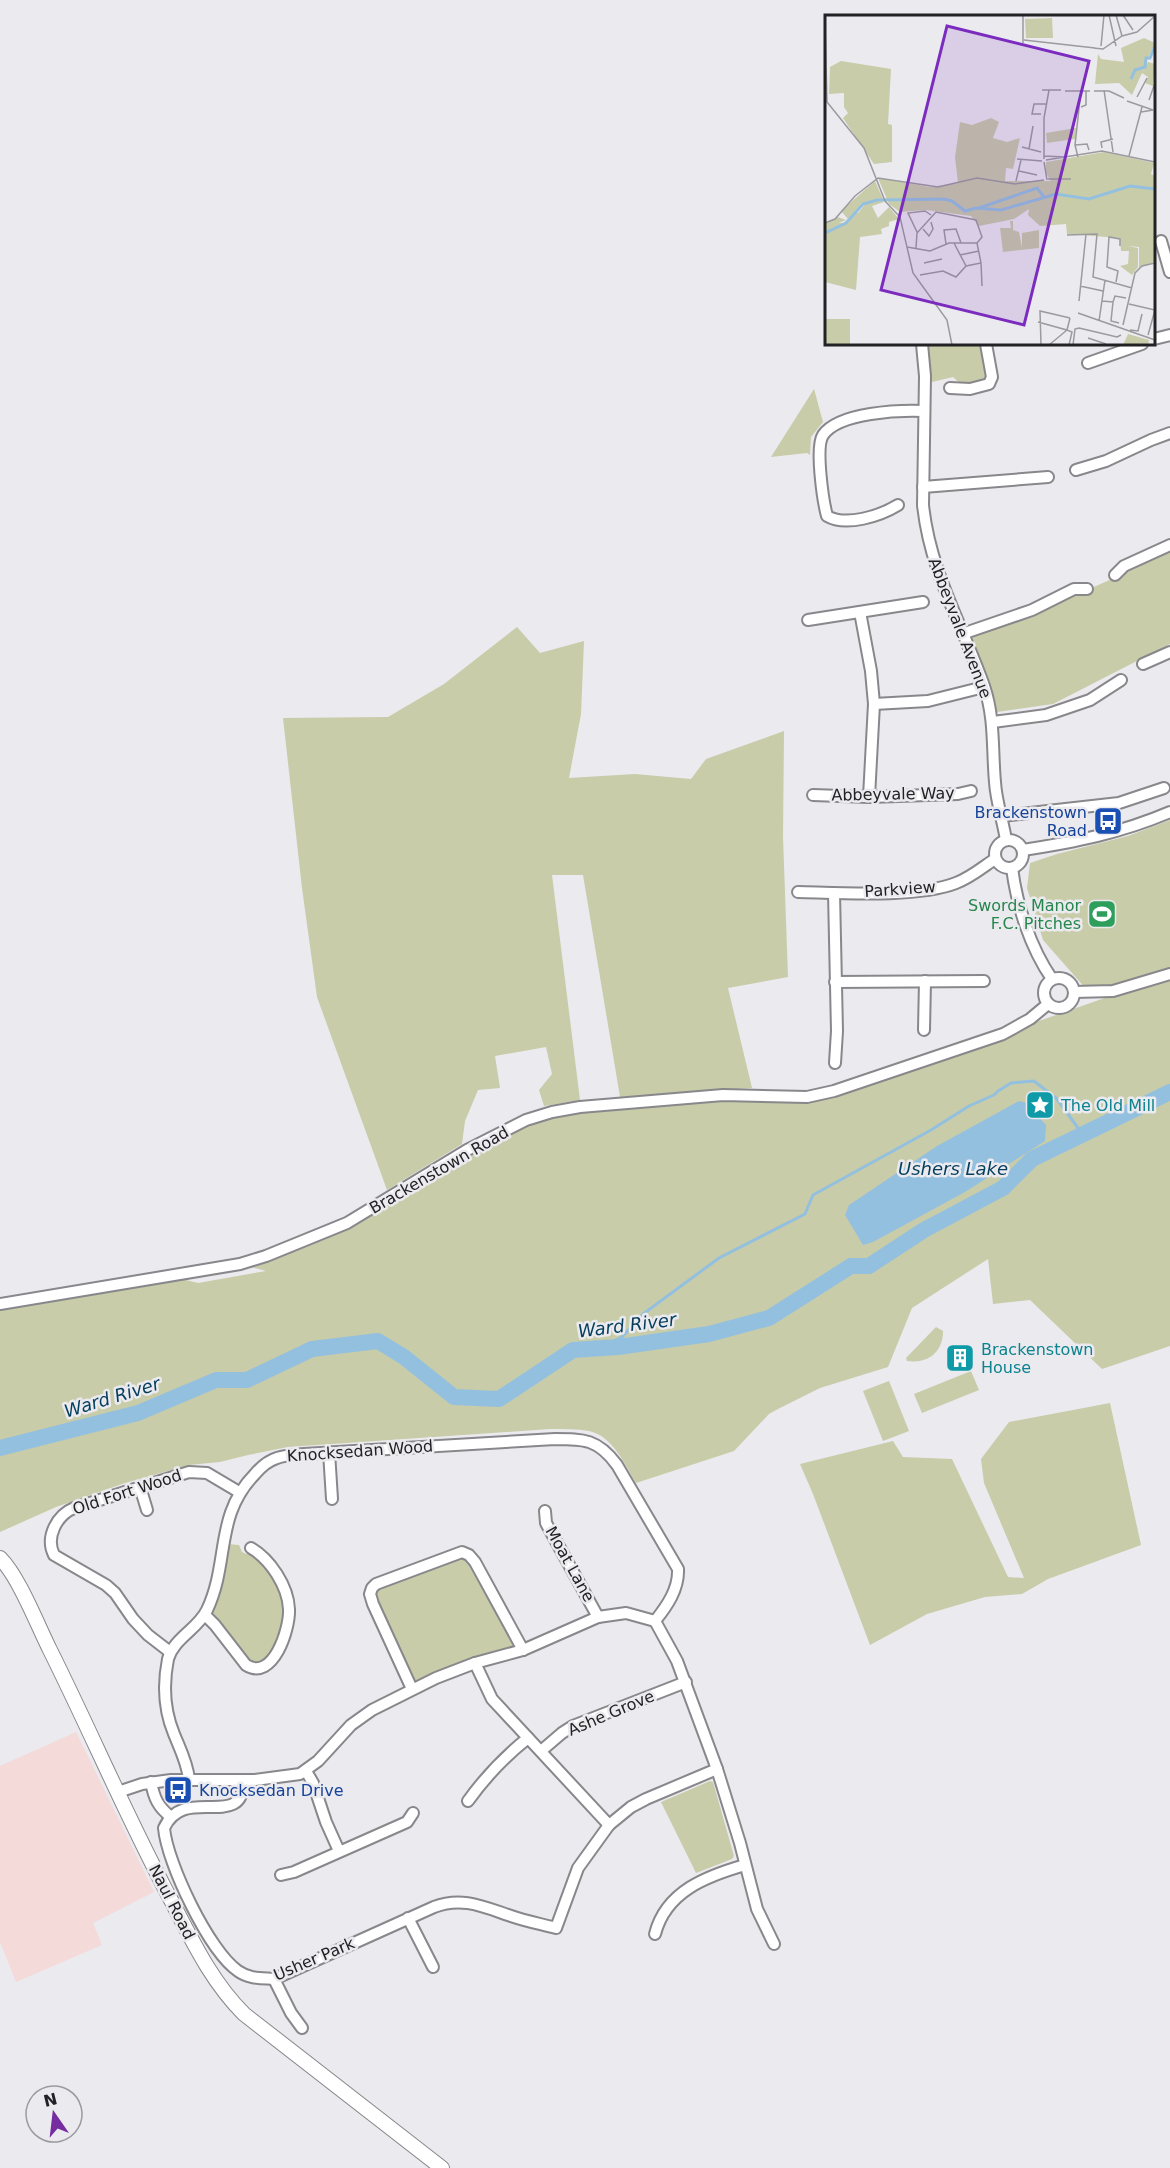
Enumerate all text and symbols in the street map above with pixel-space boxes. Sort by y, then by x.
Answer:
inset map [825,15,1155,345]
street label: Abbeyvale Avenue [924,555,996,701]
street label: Abbeyvale Way [831,783,955,805]
place label: Brackenstown Road [975,803,1087,840]
bus stop icon: Brackenstown Road [1092,805,1124,837]
street label: Parkview [864,877,936,901]
place label: Swords Manor F.C. Pitches [968,896,1081,933]
sports icon: Swords Manor F.C. Pitches [1086,898,1118,930]
place icon: The Old Mill [1024,1089,1056,1121]
place label: The Old Mill [1060,1096,1155,1115]
street label: Brackenstown Road [366,1122,512,1218]
water label: Ushers Lake [898,1158,1008,1179]
water label: Ward River [577,1308,679,1341]
place label: Brackenstown House [981,1340,1093,1377]
building icon: Brackenstown House [944,1342,976,1374]
water label: Ward River [62,1372,164,1422]
street label: Knocksedan Wood [286,1436,434,1466]
street label: Old Fort Wood [70,1465,184,1519]
street label: Moat Lane [541,1523,599,1605]
street label: Ashe Grove [565,1686,657,1740]
bus stop icon: Knocksedan Drive [162,1774,194,1806]
place label: Knocksedan Drive [199,1781,344,1800]
street label: Naul Road [145,1861,199,1943]
street label: Usher Park [271,1933,358,1985]
north arrow [24,2084,84,2144]
text: N [42,2089,59,2111]

